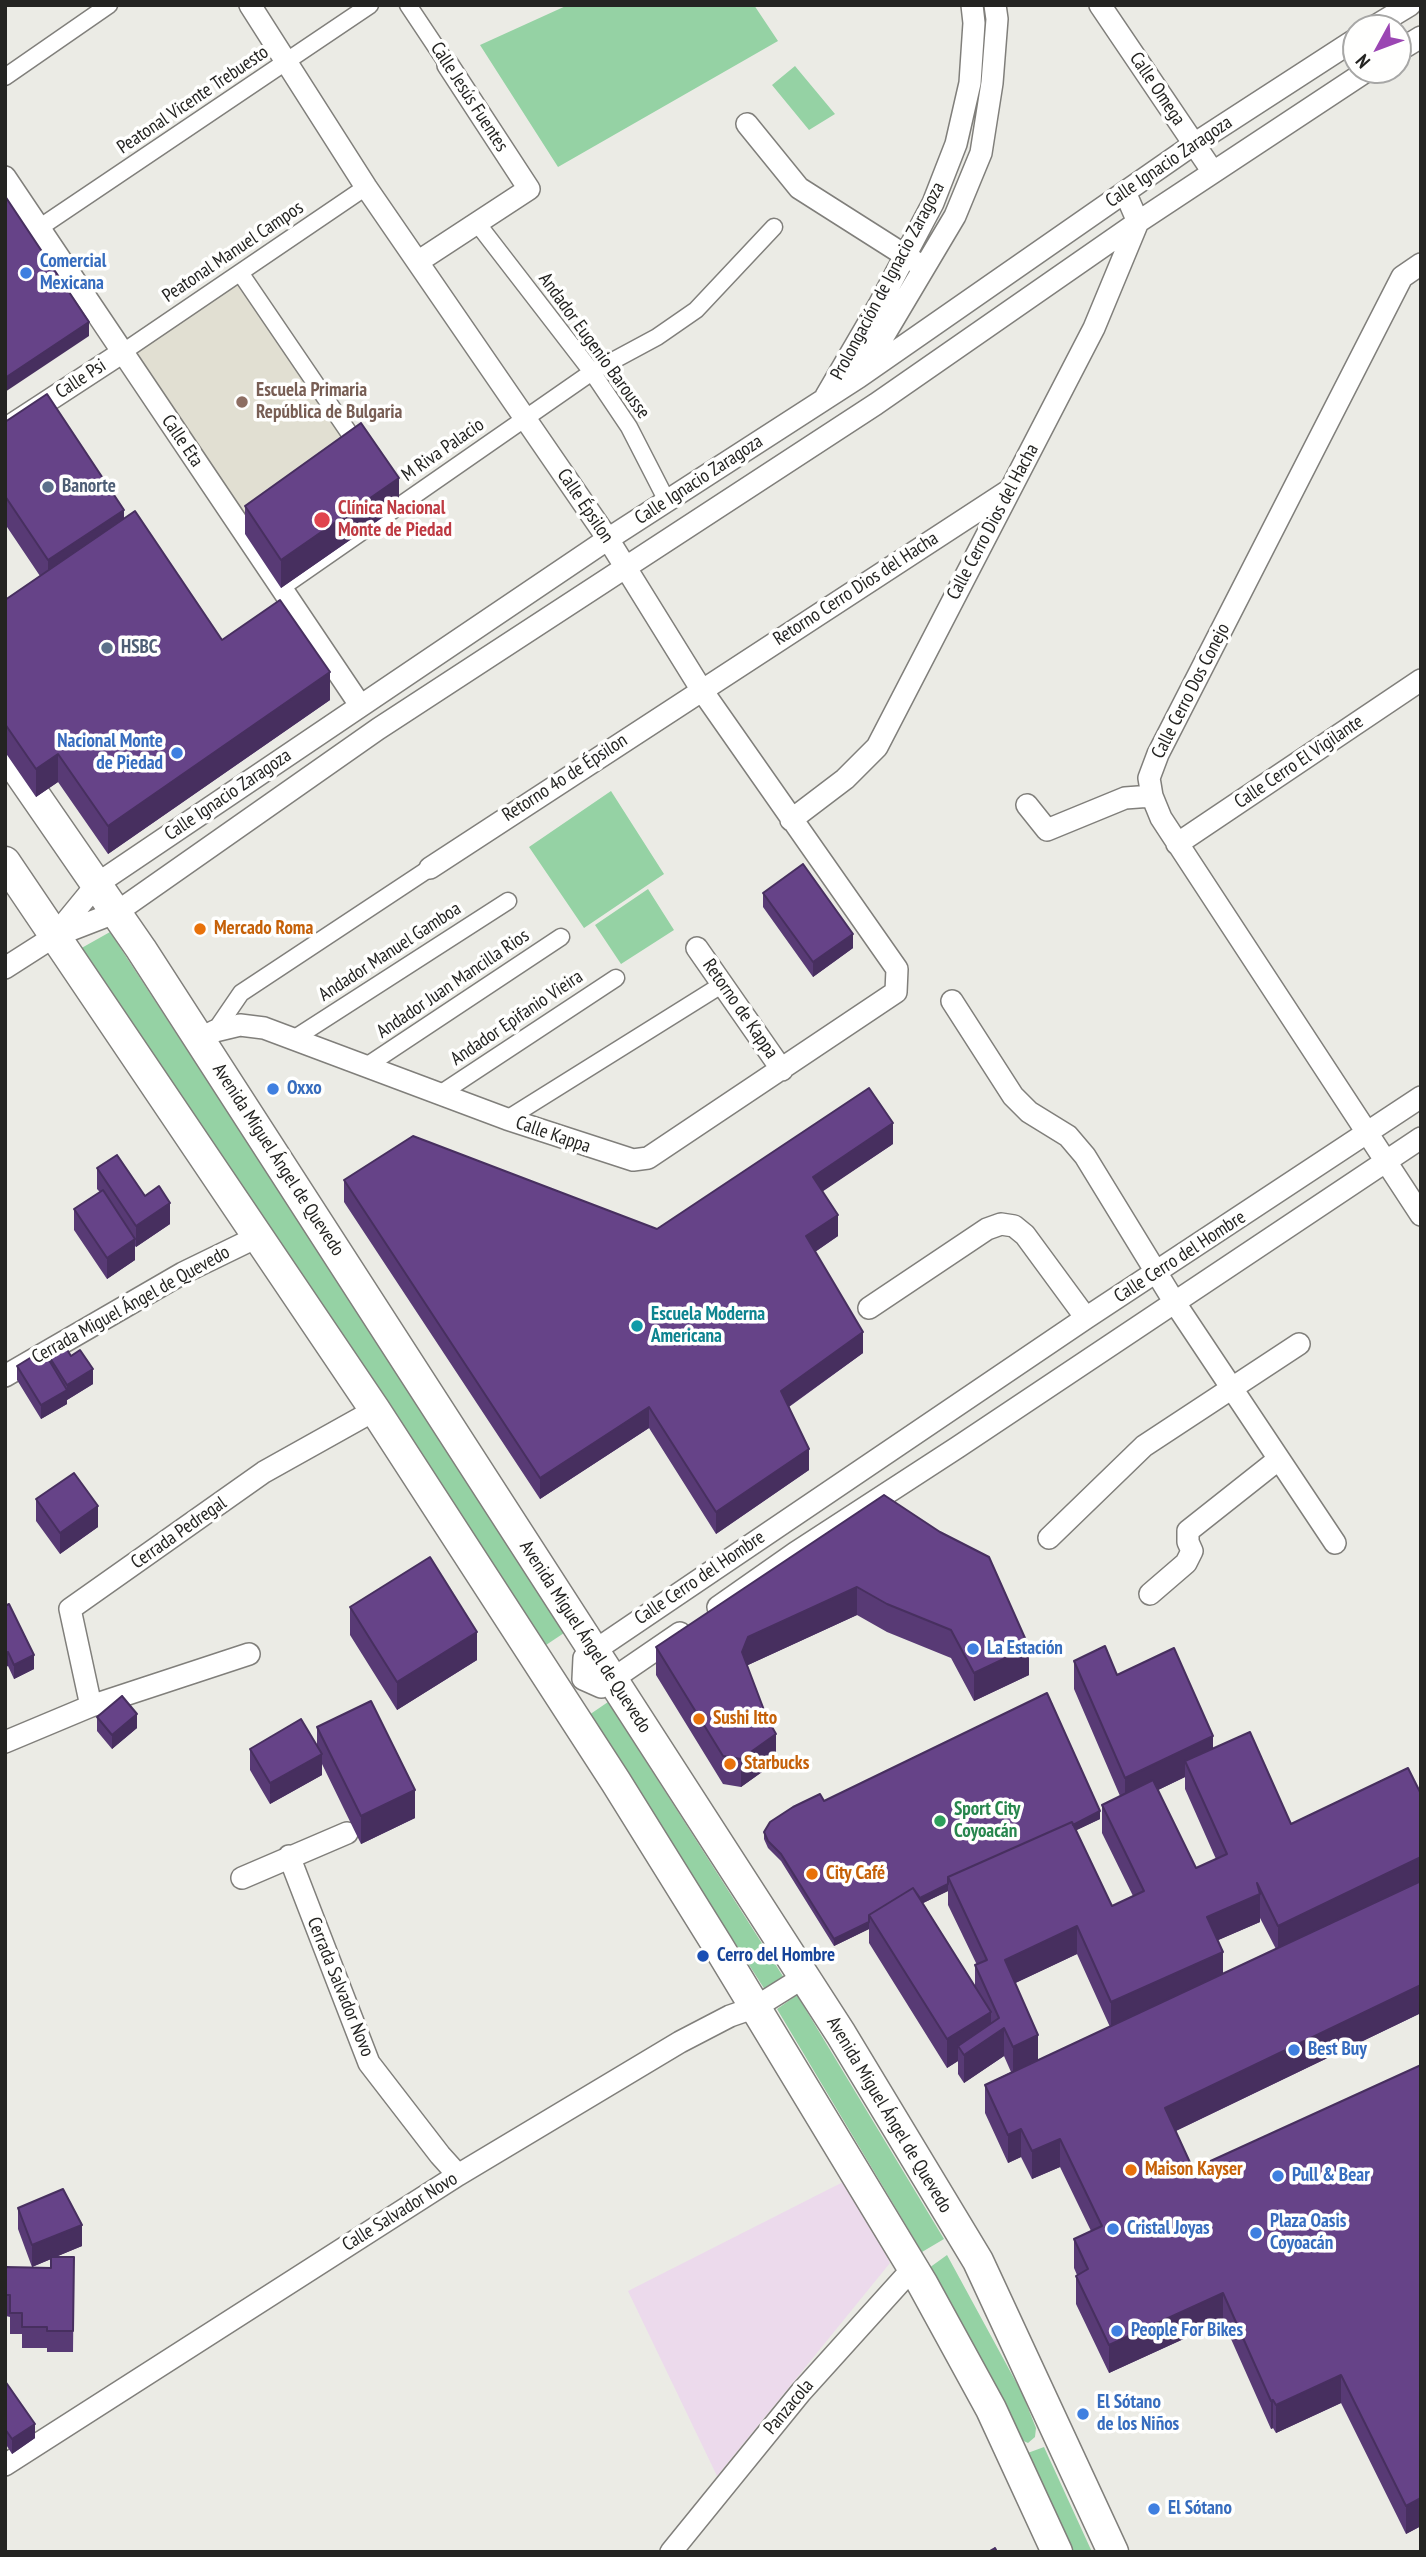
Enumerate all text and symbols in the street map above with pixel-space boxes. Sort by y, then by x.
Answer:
north arrow [1342,14,1412,84]
street label: Calle Jesús Fuentes [425,38,513,156]
street label: Peatonal Vicente Trebuesto [113,41,273,159]
street label: Calle Omega [1124,48,1190,130]
text: N [1350,50,1375,73]
street label: Calle Ignacio Zaragoza [1101,111,1237,213]
street label: Prolongación de Ignacio Zaragoza [826,178,950,384]
street label: Peatonal Manuel Campos [158,196,308,308]
place label: Comercial Mexicana [40,251,106,295]
marker: Comercial Mexicana [18,265,34,281]
street label: Andador Eugenio Barousse [533,269,655,423]
street label: Calle Psi [52,354,110,404]
place label: Escuela Primaria República de Bulgaria [256,380,402,424]
marker: Escuela Primaria República de Bulgaria [234,394,250,410]
street label: Calle Eta [156,411,208,471]
street label: M Riva Palacio [397,413,489,487]
street label: Calle Ignacio Zaragoza [631,430,767,530]
street label: Calle Cerro Dios del Hacha [942,440,1044,604]
street label: Calle Épsilon [552,465,618,547]
place label: Banorte [62,476,116,498]
marker: Banorte [40,479,56,495]
place label: Clínica Nacional Monte de Piedad [338,498,452,542]
marker: Clínica Nacional Monte de Piedad [312,510,332,530]
street label: Retorno Cerro Dios del Hacha [769,527,943,651]
street label: Calle Cerro Dos Conejo [1147,619,1235,763]
place label: HSBC [121,637,157,659]
marker: HSBC [99,640,115,656]
street label: Calle Cerro El Vigilante [1230,710,1368,814]
street label: Retorno 4o de Épsilon [498,729,632,827]
place label: Nacional Monte de Piedad [57,731,163,775]
street label: Calle Ignacio Zaragoza [160,744,296,846]
marker: Nacional Monte de Piedad [169,745,185,761]
street label: Andador Manuel Gamboa [315,898,465,1006]
place label: Mercado Roma [214,918,313,940]
marker: Mercado Roma [192,921,208,937]
street label: Andador Juan Mancilla Rios [372,925,534,1043]
street label: Retorno de Kappa [697,955,783,1063]
street label: Andador Epifanio Vieira [447,965,587,1071]
street label: Avenida Miguel Ángel de Quevedo [207,1060,349,1260]
place label: Oxxo [287,1078,322,1100]
marker: Oxxo [265,1081,281,1097]
street label: Calle Kappa [513,1112,593,1158]
street label: Calle Cerro del Hombre [1110,1206,1250,1308]
street label: Cerrada Miguel Ángel de Quevedo [28,1241,234,1369]
place label: Escuela Moderna Americana [651,1304,765,1348]
marker: Escuela Moderna Americana [629,1318,645,1334]
street label: Cerrada Pedregal [127,1492,231,1574]
street label: Calle Cerro del Hombre [631,1526,769,1630]
street label: Avenida Miguel Ángel de Quevedo [514,1537,656,1737]
place label: La Estación [987,1638,1063,1660]
marker: La Estación [965,1641,981,1657]
place label: Sushi Itto [713,1708,777,1730]
marker: Sushi Itto [691,1711,707,1727]
place label: Starbucks [744,1753,809,1775]
marker: Starbucks [722,1756,738,1772]
place label: Sport City Coyoacán [954,1799,1020,1843]
marker: Sport City Coyoacán [932,1813,948,1829]
place label: City Café [826,1863,885,1885]
marker: City Café [804,1866,820,1882]
street label: Cerrada Salvador Novo [302,1914,378,2060]
place label: Cerro del Hombre [717,1945,835,1967]
marker: Cerro del Hombre [695,1948,711,1964]
street label: Avenida Miguel Ángel de Quevedo [821,2013,957,2217]
place label: Best Buy [1308,2039,1367,2061]
marker: Best Buy [1286,2042,1302,2058]
place label: Maison Kayser [1145,2159,1243,2181]
marker: Maison Kayser [1123,2162,1139,2178]
place label: Pull & Bear [1292,2165,1370,2187]
street label: Calle Salvador Novo [338,2168,462,2256]
marker: Pull & Bear [1270,2168,1286,2184]
place label: Plaza Oasis Coyoacán [1270,2211,1346,2255]
place label: Cristal Joyas [1127,2218,1210,2240]
marker: Cristal Joyas [1105,2221,1121,2237]
marker: Plaza Oasis Coyoacán [1248,2225,1264,2241]
place label: People For Bikes [1131,2320,1243,2342]
marker: People For Bikes [1109,2323,1125,2339]
street label: Panzacola [759,2375,819,2439]
place label: El Sótano de los Niños [1097,2392,1179,2436]
marker: El Sótano de los Niños [1075,2406,1091,2422]
place label: El Sótano [1168,2498,1232,2520]
marker: El Sótano [1146,2501,1162,2517]

